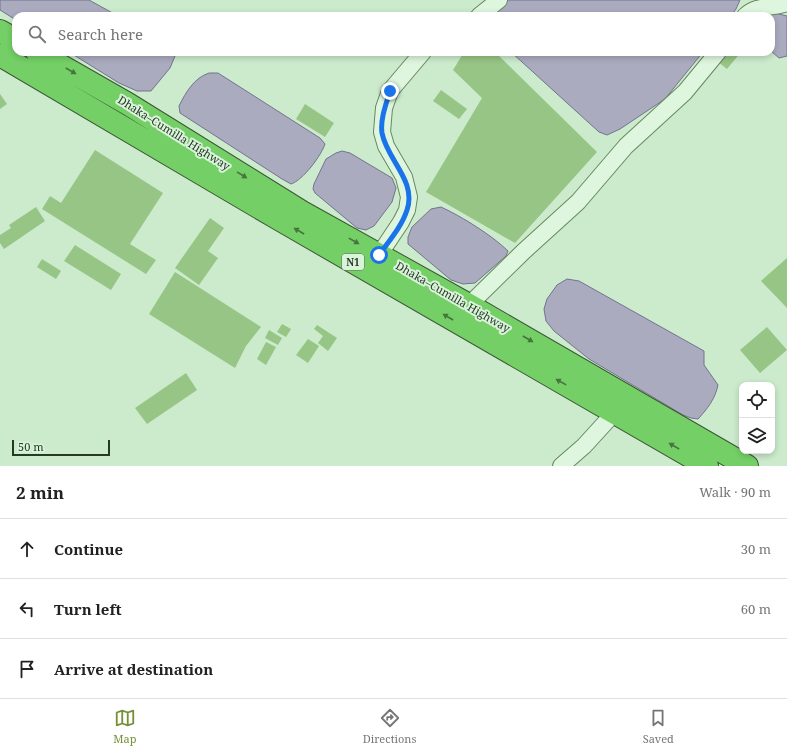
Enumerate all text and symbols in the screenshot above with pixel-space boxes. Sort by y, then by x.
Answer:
search box [12,12,775,56]
icon: search [26,23,48,45]
text: Search here [58,24,143,44]
one-way arrow [65,68,77,75]
route end [381,82,399,100]
street label: Dhaka–Cumilla Highway [115,92,234,174]
one-way arrow [236,171,248,178]
one-way arrow [293,228,305,235]
one-way arrow [348,237,360,244]
route start [370,246,388,264]
road number: N1 [342,254,364,270]
street label: Dhaka–Cumilla Highway [393,258,514,336]
one-way arrow [442,314,454,321]
one-way arrow [522,336,534,343]
one-way arrow [555,379,566,386]
map controls [739,382,775,454]
button: locate [739,382,775,418]
button: layers [739,418,775,454]
scale bar [12,438,110,457]
text: 50 m [18,439,44,454]
one-way arrow [668,443,680,450]
text: 2 min [16,481,64,504]
text: Walk · 90 m [699,483,771,501]
icon: ahead [16,538,38,560]
text: Continue [54,539,123,559]
text: 30 m [741,540,771,558]
icon: left [16,598,38,620]
text: Turn left [54,599,122,619]
text: 60 m [741,600,771,618]
icon: arrive [16,658,38,680]
text: Arrive at destination [54,659,213,679]
tab: Map [113,707,136,746]
tab: Directions [363,707,416,746]
tab: Saved [643,707,674,746]

